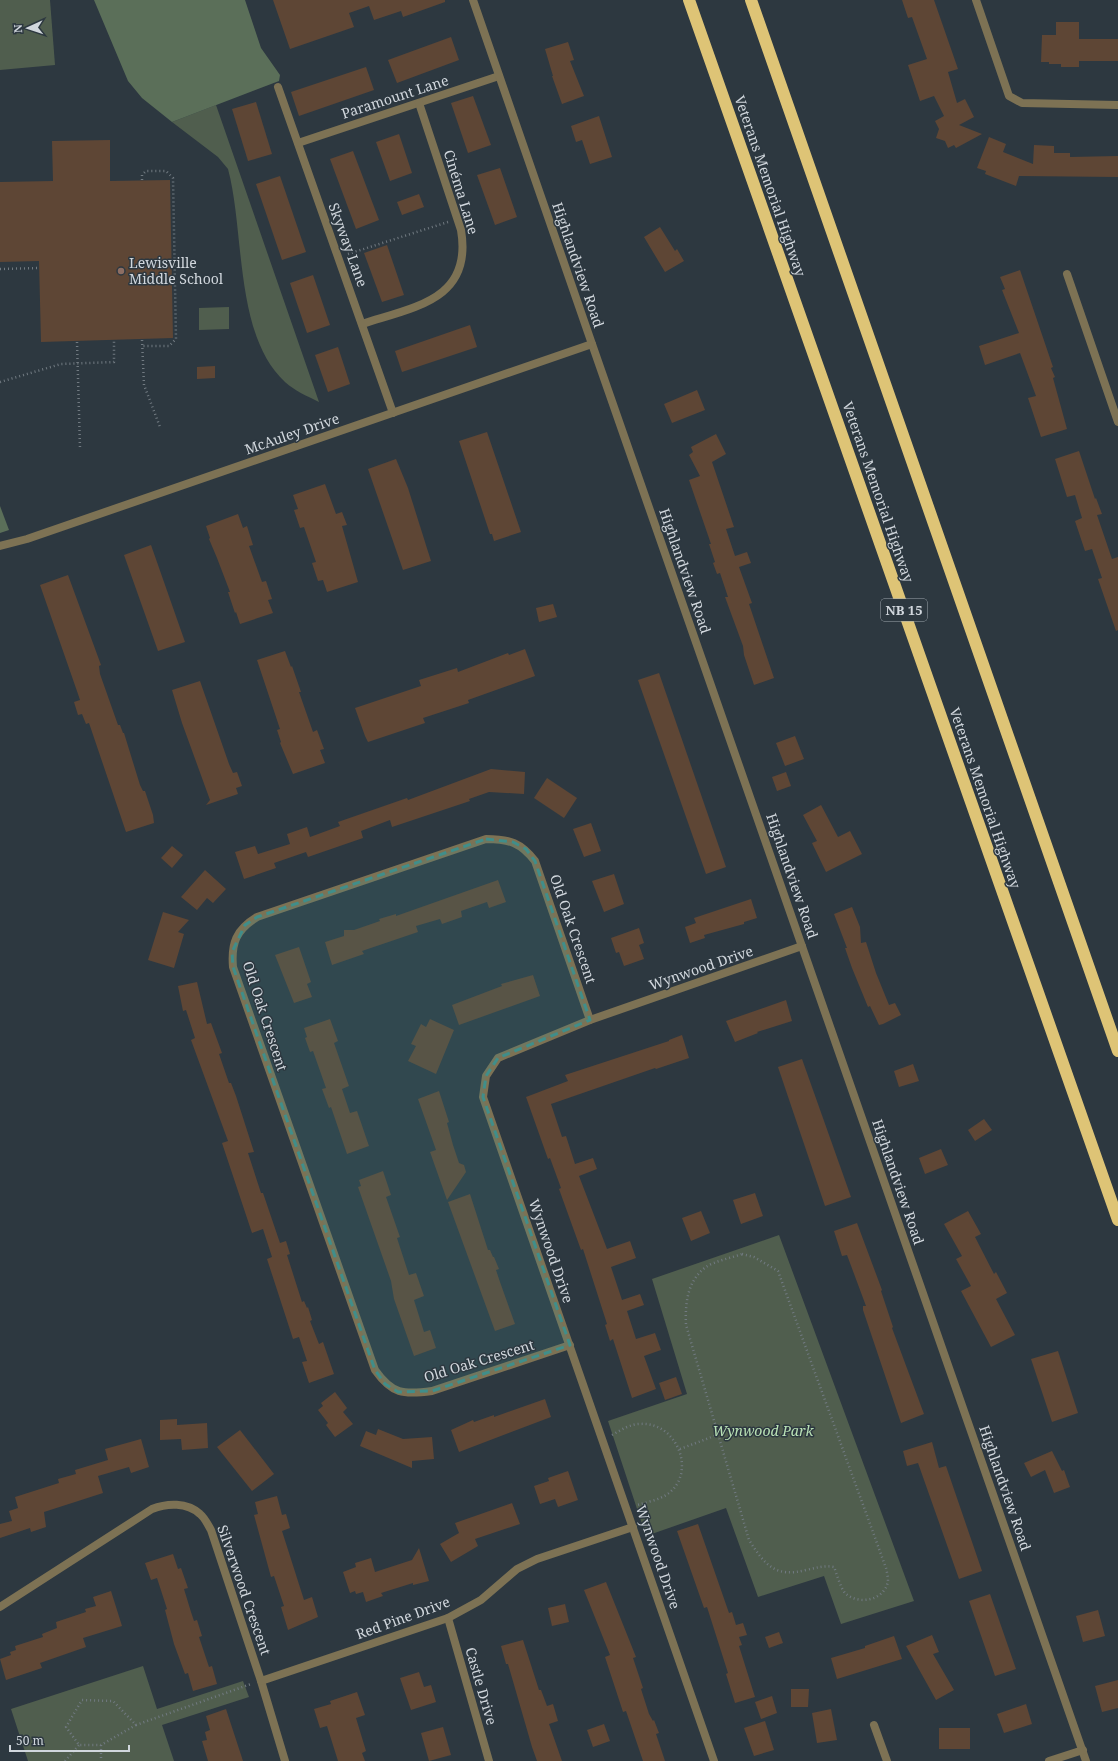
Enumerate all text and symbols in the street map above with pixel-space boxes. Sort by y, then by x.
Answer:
north arrow [8,8,48,48]
text: N [10,23,25,33]
street label: Paramount Lane [339,70,451,123]
street label: Veterans Memorial Highway [731,93,810,279]
street label: Cinéma Lane [440,147,483,236]
street label: Skyway Lane [324,200,372,289]
street label: Highlandview Road [548,200,609,330]
place label: Lewisville Middle School [129,253,224,288]
marker: Lewisville Middle School [116,266,126,276]
street label: Veterans Memorial Highway [839,399,918,585]
street label: McAuley Drive [242,408,342,459]
street label: Highlandview Road [655,506,716,636]
road number: NB 15 [881,599,927,621]
street label: Veterans Memorial Highway [946,705,1025,891]
street label: Highlandview Road [762,811,823,941]
street label: Old Oak Crescent [546,872,601,986]
street label: Wynwood Drive [646,941,755,994]
street label: Old Oak Crescent [239,959,292,1073]
street label: Highlandview Road [868,1117,929,1247]
street label: Wynwood Drive [525,1196,578,1305]
street label: Old Oak Crescent [421,1335,536,1386]
park label: Wynwood Park [713,1421,815,1440]
street label: Highlandview Road [975,1423,1036,1553]
street label: Wynwood Drive [632,1502,685,1611]
street label: Silverwood Crescent [213,1522,276,1657]
street label: Red Pine Drive [353,1592,453,1643]
street label: Castle Drive [461,1645,502,1727]
scale bar [10,1727,129,1753]
text: 50 m [16,1732,44,1749]

